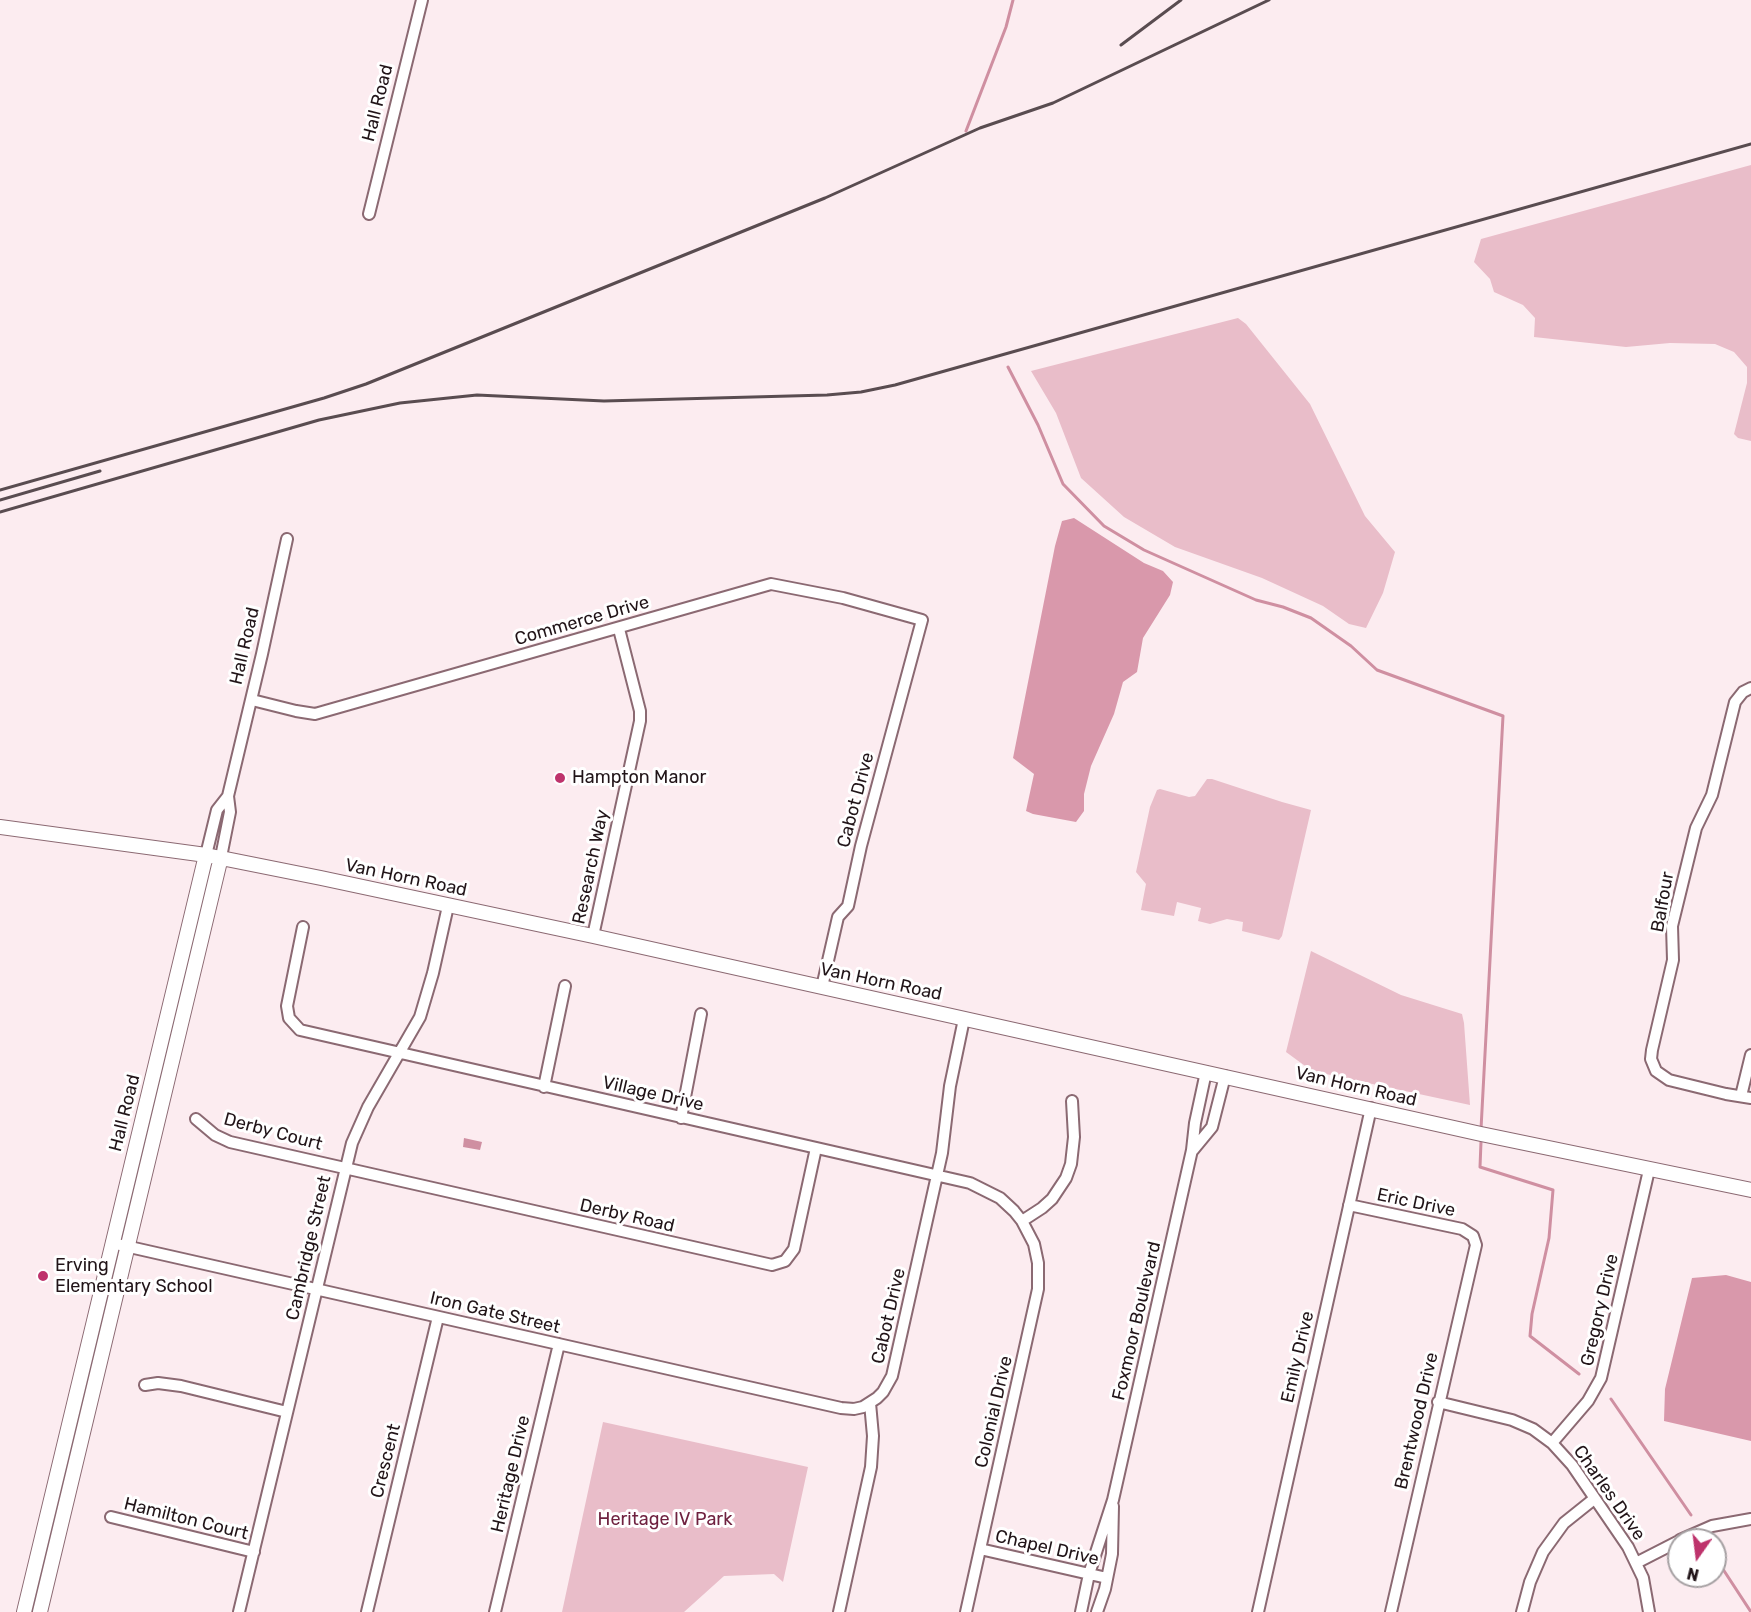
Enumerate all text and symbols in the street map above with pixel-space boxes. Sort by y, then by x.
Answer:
street label: Hall Road [358,62,398,144]
street label: Commerce Drive [512,591,652,651]
street label: Hall Road [226,605,264,687]
street label: Cabot Drive [833,750,879,850]
place label: Hampton Manor [572,767,706,789]
marker: Hampton Manor [553,771,567,785]
street label: Research Way [568,808,614,926]
street label: Van Horn Road [343,855,469,901]
street label: Balfour [1647,870,1679,934]
street label: Van Horn Road [818,959,944,1005]
street label: Van Horn Road [1293,1063,1419,1111]
street label: Hall Road [105,1072,145,1154]
street label: Village Drive [600,1072,706,1116]
street label: Derby Court [221,1108,325,1156]
street label: Cambridge Street [282,1174,336,1322]
street label: Eric Drive [1375,1184,1457,1222]
street label: Derby Road [577,1195,677,1237]
street label: Foxmoor Boulevard [1108,1240,1166,1402]
street label: Gregory Drive [1577,1252,1623,1368]
place label: Erving Elementary School [55,1255,213,1298]
street label: Cabot Drive [867,1266,911,1366]
marker: Erving Elementary School [36,1269,50,1283]
street label: Iron Gate Street [428,1288,562,1338]
street label: Emily Drive [1277,1309,1319,1405]
street label: Brentwood Drive [1391,1350,1443,1492]
street label: Colonial Drive [971,1354,1017,1470]
street label: Heritage Drive [487,1413,535,1535]
street label: Crescent [366,1422,406,1500]
street label: Charles Drive [1568,1441,1650,1545]
street label: Hamilton Court [122,1493,250,1545]
park label: Heritage IV Park [598,1509,732,1531]
street label: Chapel Drive [993,1526,1101,1570]
north arrow [1667,1528,1727,1588]
text: N [1685,1563,1701,1585]

